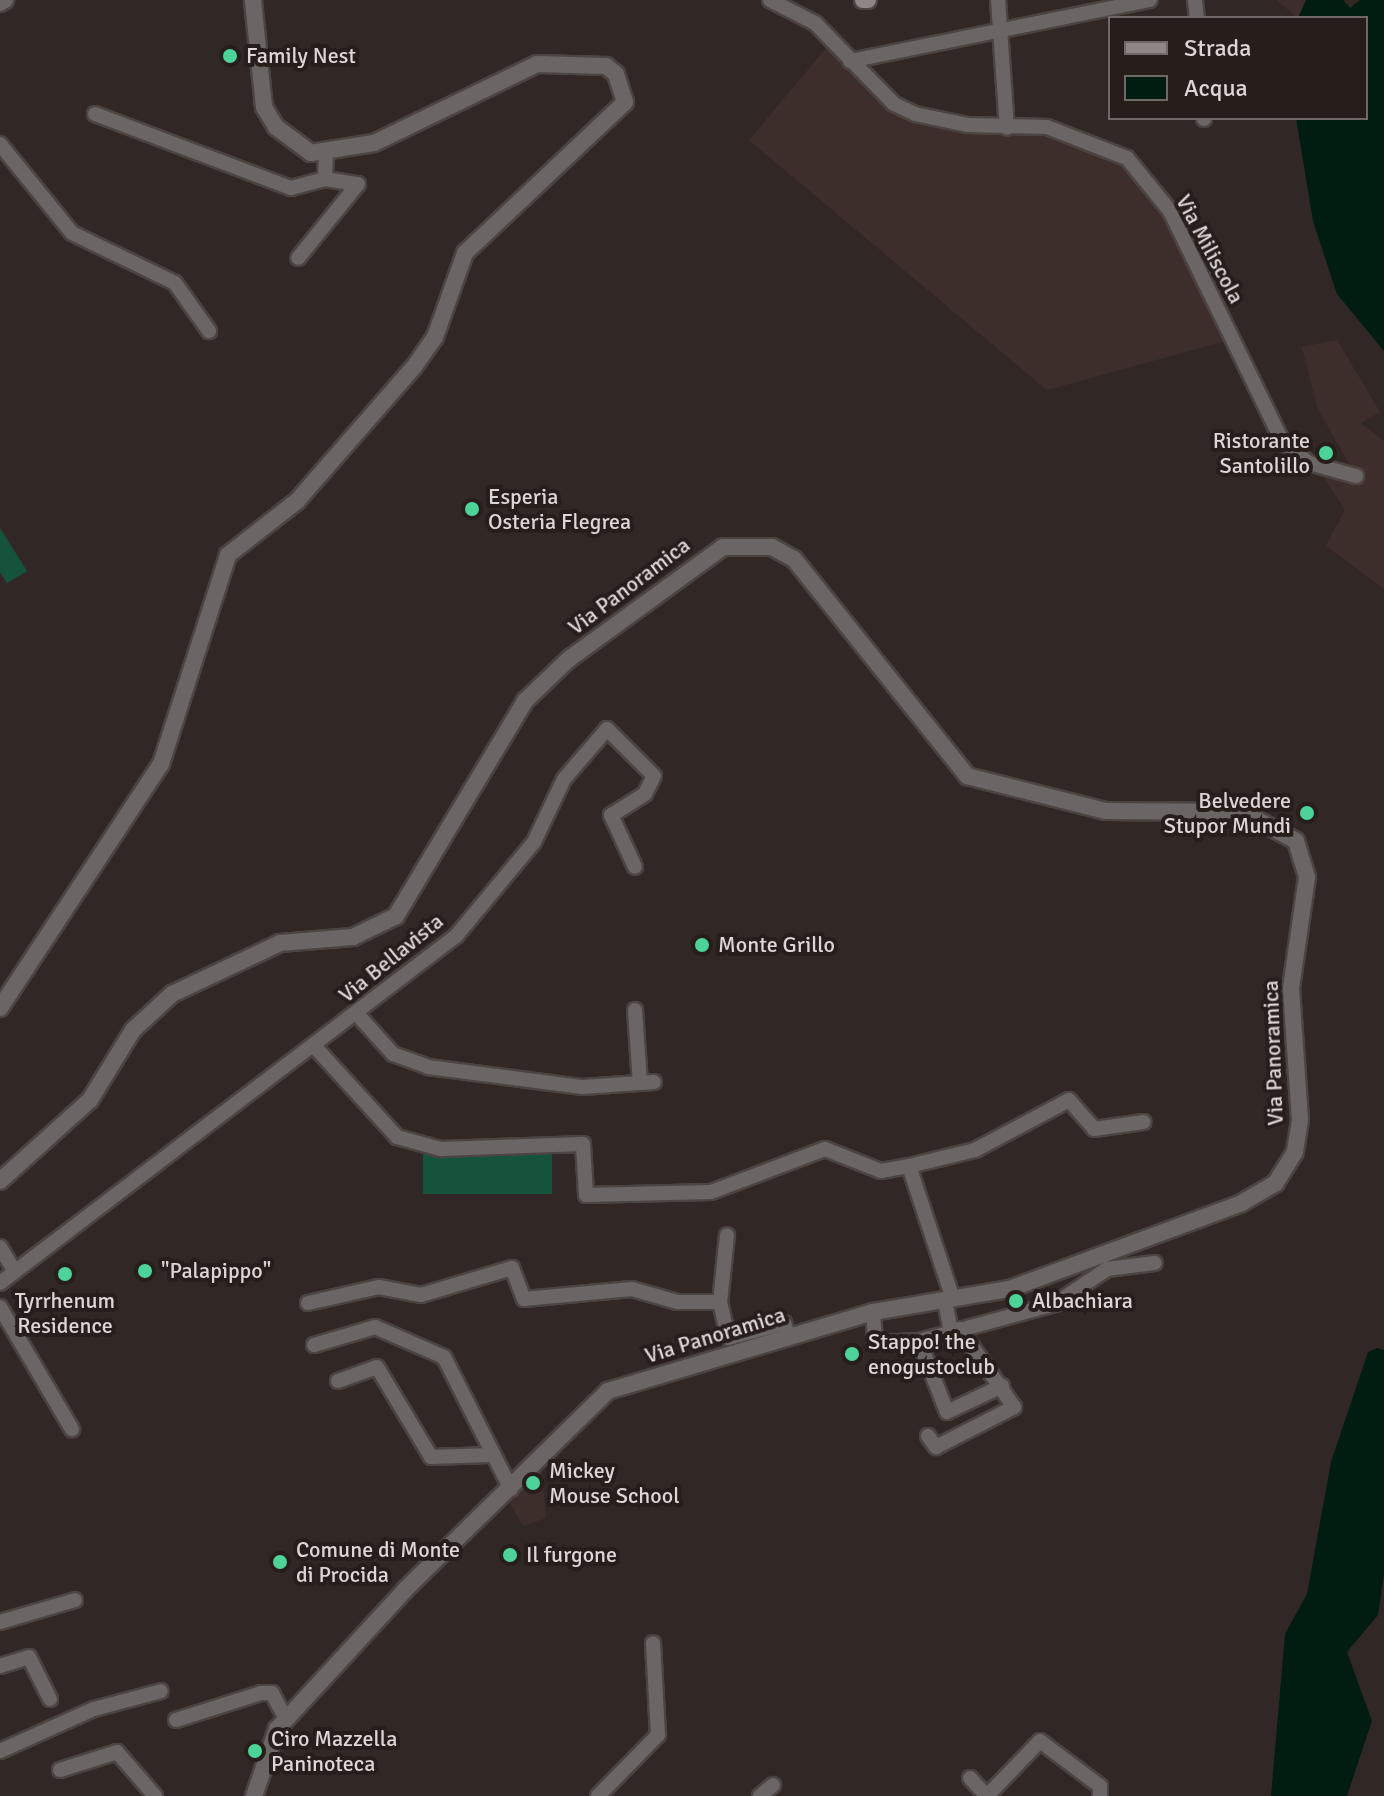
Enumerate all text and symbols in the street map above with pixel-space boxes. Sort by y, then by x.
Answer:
legend [1108,16,1368,120]
text: Strada [1184,33,1251,63]
place label: Family Nest [246,43,356,69]
marker: Family Nest [221,47,239,65]
text: Acqua [1184,73,1248,103]
street label: Via Miliscola [1170,190,1250,308]
place label: Ristorante Santolillo [1213,427,1310,478]
marker: Ristorante Santolillo [1317,444,1335,462]
place label: Esperia Osteria Flegrea [488,483,631,534]
marker: Esperia Osteria Flegrea [463,500,481,518]
street label: Via Panoramica [563,532,695,640]
place label: Belvedere Stupor Mundi [1164,787,1291,838]
marker: Belvedere Stupor Mundi [1298,804,1316,822]
street label: Via Bellavista [333,908,449,1008]
place label: Monte Grillo [718,932,835,958]
marker: Monte Grillo [693,936,711,954]
street label: Via Panoramica [1257,980,1289,1126]
place label: "Palapippo" [161,1258,271,1284]
marker: "Palapippo" [136,1262,154,1280]
marker: Tyrrhenum Residence [56,1265,74,1283]
place label: Tyrrhenum Residence [15,1287,115,1338]
place label: Albachiara [1032,1288,1133,1314]
marker: Albachiara [1007,1292,1025,1310]
street label: Via Panoramica [642,1301,788,1369]
place label: Stappo! the enogustoclub [868,1328,995,1380]
marker: Stappo! the enogustoclub [843,1345,861,1363]
place label: Mickey Mouse School [549,1457,680,1508]
marker: Mickey Mouse School [524,1474,542,1492]
place label: Comune di Monte di Procida [296,1536,460,1588]
place label: Il furgone [526,1542,617,1568]
marker: Il furgone [501,1546,519,1564]
marker: Comune di Monte di Procida [271,1553,289,1571]
place label: Ciro Mazzella Paninoteca [271,1725,397,1776]
marker: Ciro Mazzella Paninoteca [246,1742,264,1760]

